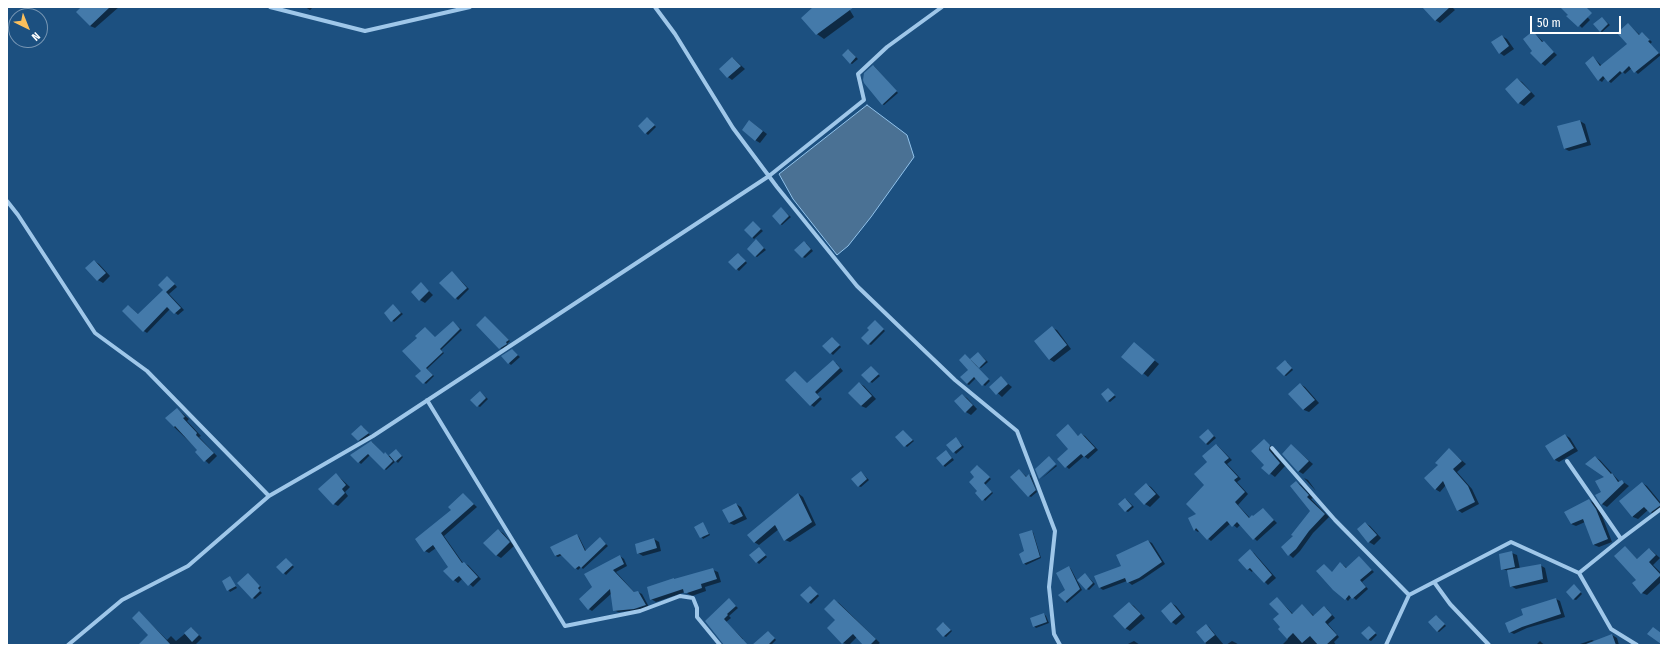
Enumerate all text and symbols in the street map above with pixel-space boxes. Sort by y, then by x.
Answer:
north arrow [8,8,48,48]
scale bar [1532,8,1623,34]
text: 50 m [1537,16,1561,30]
text: N [29,29,43,43]

